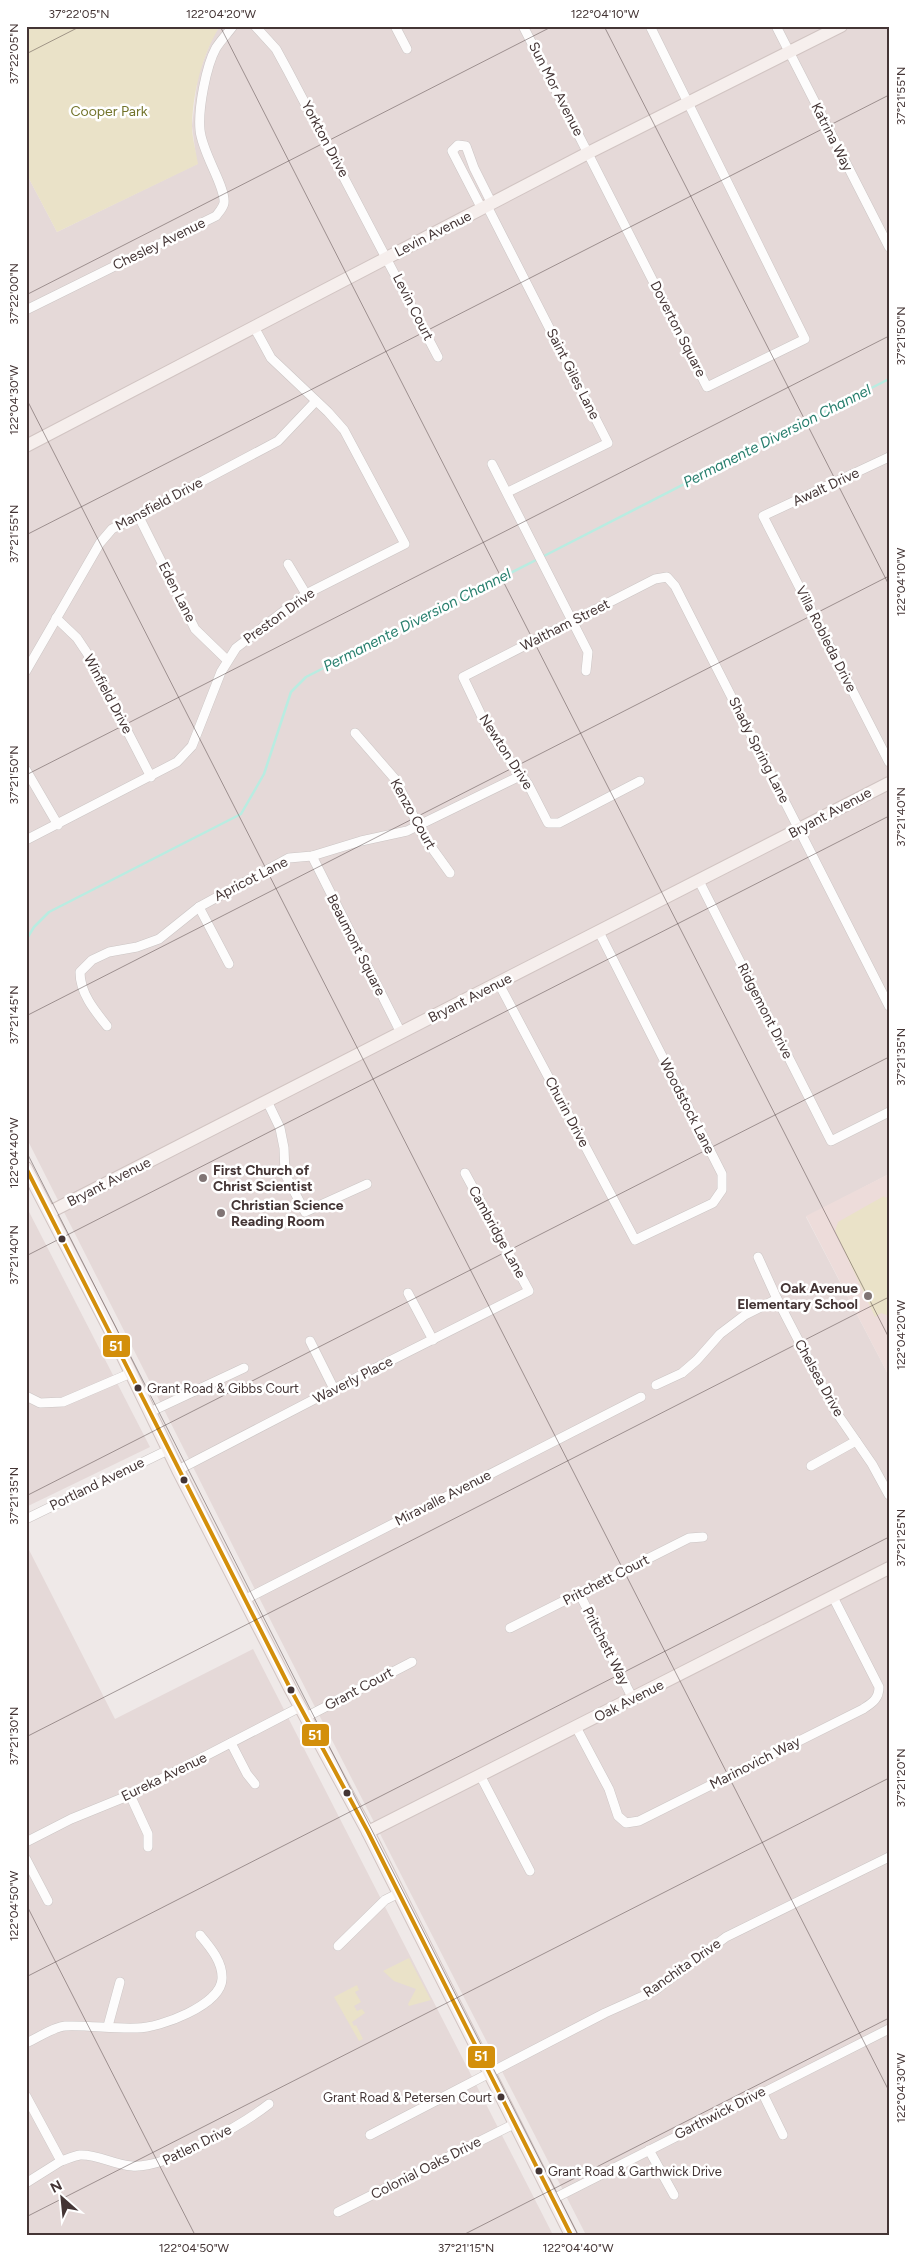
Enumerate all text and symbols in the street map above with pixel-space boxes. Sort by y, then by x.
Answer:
text: 37°22'05"N [49,7,109,21]
text: 122°04'20"W [186,7,257,21]
text: 122°04'10"W [571,7,640,21]
text: 37°22'05"N [7,24,21,84]
street label: Sun Mor Avenue [525,39,587,139]
text: 37°21'55"N [894,67,908,125]
street label: Yorkton Drive [298,98,352,181]
street label: Katrina Way [808,100,857,175]
park label: Cooper Park [70,103,148,120]
street label: Levin Avenue [392,207,475,261]
street label: Chesley Avenue [110,214,208,274]
text: 37°22'00"N [7,263,21,325]
street label: Levin Court [389,271,437,343]
street label: Doverton Square [646,278,710,380]
text: 37°21'50"N [894,306,908,366]
street label: Saint Giles Lane [543,326,603,423]
text: 122°04'30"W [7,365,21,435]
water label: Permanente Diversion Channel [680,380,875,491]
street label: Awalt Drive [790,464,862,510]
street label: Mansfield Drive [112,474,206,534]
text: 37°21'55"N [7,505,21,563]
text: 122°04'10"W [894,547,908,616]
street label: Eden Lane [155,559,200,625]
water label: Permanente Diversion Channel [320,564,515,675]
street label: Villa Robleda Drive [792,583,860,695]
street label: Preston Drive [240,584,318,648]
street label: Waltham Street [518,595,612,655]
street label: Winfield Drive [80,651,136,737]
street label: Shady Spring Lane [725,694,793,806]
street label: Newton Drive [475,711,537,793]
text: 37°21'50"N [7,745,21,805]
street label: Kenzo Court [387,776,439,852]
street label: Bryant Avenue [786,784,875,842]
text: 37°21'40"N [894,787,908,847]
street label: Apricot Lane [211,853,291,905]
street label: Beaumont Square [323,891,389,999]
street label: Ridgemont Drive [734,960,797,1062]
street label: Bryant Avenue [425,969,515,1026]
text: 37°21'45"N [7,986,21,1044]
text: 37°21'35"N [894,1028,908,1086]
street label: Woodstock Lane [656,1055,719,1157]
street label: Churin Drive [541,1074,593,1150]
text: 122°04'40"W [7,1117,21,1188]
street label: Bryant Avenue [64,1153,154,1210]
place label: First Church of Christ Scientist [213,1162,313,1195]
marker: First Church of Christ Scientist [197,1172,209,1184]
street label: Cambridge Lane [465,1183,530,1281]
place label: Christian Science Reading Room [231,1197,344,1230]
marker: Christian Science Reading Room [215,1207,227,1219]
text: 37°21'40"N [7,1225,21,1285]
unlabelled marker [57,1234,67,1244]
place label: Oak Avenue Elementary School [737,1280,858,1313]
marker: Oak Avenue Elementary School [862,1290,874,1302]
text: 122°04'20"W [894,1299,908,1370]
line badge: 51 [102,1334,131,1358]
street label: Chelsea Drive [791,1336,847,1420]
text: 51 [109,1338,123,1355]
street label: Waverly Place [310,1353,396,1407]
place label: Grant Road & Gibbs Court [147,1381,299,1396]
marker: Grant Road & Gibbs Court [133,1383,143,1393]
street label: Portland Avenue [47,1454,147,1514]
street label: Miravalle Avenue [392,1466,494,1530]
text: 37°21'35"N [7,1467,21,1525]
unlabelled marker [179,1475,189,1485]
text: 37°21'25"N [894,1509,908,1567]
street label: Pritchett Court [560,1551,652,1609]
street label: Pritchett Way [579,1604,633,1689]
street label: Grant Court [322,1664,396,1714]
street label: Oak Avenue [591,1676,667,1726]
unlabelled marker [286,1685,296,1695]
text: 37°21'30"N [7,1707,21,1765]
line badge: 51 [301,1723,330,1747]
text: 51 [308,1727,322,1744]
street label: Marinovich Way [707,1733,804,1793]
street label: Eureka Avenue [118,1749,210,1805]
text: 37°21'20"N [894,1749,908,1808]
unlabelled marker [342,1788,352,1798]
text: 122°04'50"W [7,1870,21,1941]
street label: Ranchita Drive [640,1935,724,2001]
line badge: 51 [467,2045,496,2069]
text: 51 [474,2048,488,2065]
text: 122°04'30"W [894,2053,908,2123]
street label: Garthwick Drive [672,2083,769,2143]
place label: Grant Road & Petersen Court [323,2090,492,2105]
marker: Grant Road & Petersen Court [496,2092,506,2102]
street label: Patlen Drive [160,2121,235,2169]
street label: Colonial Oaks Drive [368,2133,484,2203]
place label: Grant Road & Garthwick Drive [548,2164,722,2179]
marker: Grant Road & Garthwick Drive [534,2166,544,2176]
north arrow [38,2174,88,2224]
text: N [48,2177,65,2197]
text: 122°04'50"W [159,2241,230,2255]
text: 37°21'15"N [438,2241,494,2255]
text: 122°04'40"W [543,2241,614,2255]

